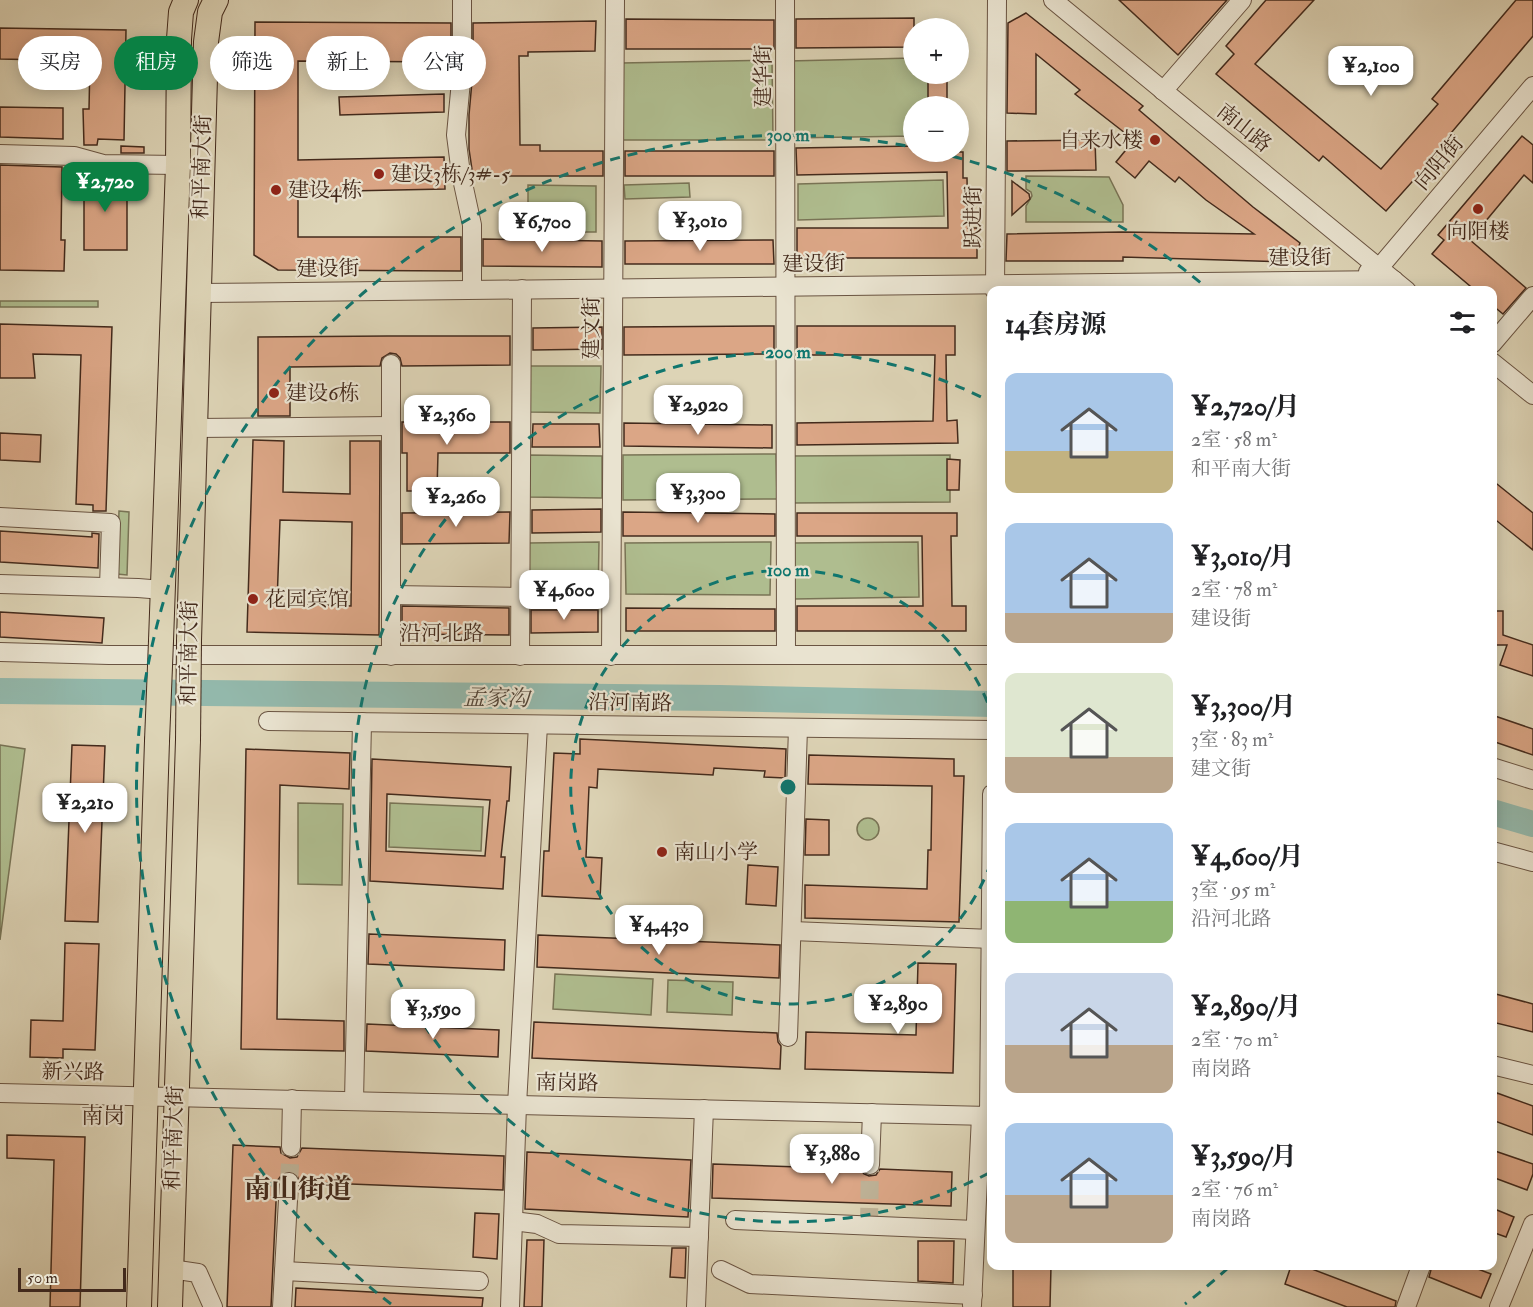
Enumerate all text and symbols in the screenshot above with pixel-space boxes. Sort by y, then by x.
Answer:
map controls [903,18,969,162]
button: + [903,18,969,84]
chip: 买房 [18,36,102,90]
chip: 租房 [114,36,198,90]
chip: 筛选 [210,36,294,90]
chip: 新上 [306,36,390,90]
chip: 公寓 [402,36,486,90]
street label: 建华街 [750,45,777,108]
pin: ¥2,100 [1322,46,1420,97]
text: ¥2,100 [1342,53,1400,78]
button: − [903,96,969,162]
street label: 南山路 [1211,98,1277,158]
street label: 和平南大街 [187,114,217,220]
text: 300 m [766,124,811,147]
place label: 自来水楼 [1059,127,1143,154]
street label: 向阳街 [1408,130,1470,196]
marker: 自来水楼 [1148,133,1162,147]
place label: 建设3栋/3#-5 [391,161,511,188]
pin: ¥2,720 [56,162,154,213]
marker: 建设3栋/3#-5 [372,167,386,181]
text: ¥2,720 [76,169,134,194]
place label: 建设4栋 [288,177,362,204]
marker: 建设4栋 [269,183,283,197]
street label: 跃进街 [960,186,987,249]
pin: ¥3,010 [651,201,749,252]
pin: ¥6,700 [493,202,591,253]
marker: 向阳楼 [1471,202,1485,216]
text: ¥3,010 [673,208,727,233]
text: ¥6,700 [513,209,571,234]
place label: 向阳楼 [1447,218,1510,245]
street label: 建设街 [1268,244,1332,272]
street label: 建设街 [782,250,846,278]
street label: 建设街 [296,255,360,283]
street label: 建文街 [578,297,605,360]
icon: filters [1446,306,1479,339]
text: 14套房源 [1005,309,1106,341]
text: 200 m [765,341,812,364]
place label: 建设6栋 [286,380,360,407]
pin: ¥2,920 [649,385,747,436]
marker: 建设6栋 [267,386,281,400]
text: ¥2,720/月 [1191,391,1300,423]
text: ¥2,920 [668,392,728,417]
pin: ¥2,360 [398,395,496,446]
icon: home [1053,397,1125,469]
text: ¥2,360 [418,402,476,427]
text: 2室 · 58 m² [1191,427,1277,452]
text: 和平南大街 [1191,456,1291,481]
pin: ¥3,300 [649,473,747,524]
pin: ¥2,260 [407,477,505,528]
text: ¥3,300 [670,480,726,505]
text: ¥2,260 [426,484,486,509]
text: ¥3,010/月 [1191,541,1295,573]
icon: home [1053,547,1125,619]
text: 100 m [767,559,810,582]
pin: ¥4,600 [515,570,613,621]
text: ¥4,600 [533,577,595,602]
text: 2室 · 78 m² [1191,577,1277,602]
place label: 花园宾馆 [265,586,349,613]
marker: 花园宾馆 [246,592,260,606]
street label: 和平南大街 [175,600,203,706]
text: 建设街 [1191,606,1251,631]
street label: 沿河北路 [400,620,484,647]
water label: 孟家沟 [463,683,532,713]
street label: 沿河南路 [588,689,672,717]
text: ¥3,300/月 [1191,691,1296,723]
icon: home [1053,697,1125,769]
text: 3室 · 83 m² [1191,727,1273,752]
text: 建文街 [1191,756,1251,781]
centre of rings [778,777,798,797]
pin: ¥2,210 [36,783,134,834]
text: ¥2,210 [56,790,114,815]
place label: 南山小学 [674,839,758,866]
text: ¥4,600/月 [1191,841,1304,873]
marker: 南山小学 [655,845,669,859]
icon: home [1053,847,1125,919]
text: 3室 · 95 m² [1191,877,1275,902]
pin: ¥4,430 [610,905,708,956]
text: 沿河北路 [1191,906,1271,931]
text: ¥4,430 [629,912,689,937]
pin: ¥2,890 [849,984,947,1035]
pin: ¥3,590 [384,989,482,1040]
text: ¥2,890 [868,991,928,1016]
text: ¥2,890/月 [1191,991,1302,1023]
text: ¥3,590 [405,996,461,1021]
icon: home [1053,997,1125,1069]
text: 2室 · 70 m² [1191,1027,1278,1052]
text: 南岗路 [1191,1056,1251,1081]
street label: 新兴路 [41,1058,105,1086]
street label: 南岗路 [535,1069,599,1097]
street label: 和平南大街 [159,1085,189,1191]
district label: 南岗 [81,1102,125,1130]
pin: ¥3,880 [783,1134,881,1185]
text: ¥3,880 [804,1141,860,1166]
text: ¥3,590/月 [1191,1141,1297,1173]
icon: home [1053,1147,1125,1219]
district label: 南山街道 [244,1173,352,1206]
text: 2室 · 76 m² [1191,1177,1278,1202]
text: 南岗路 [1191,1206,1251,1231]
scale bar [18,1265,126,1292]
text: 50 m [27,1268,58,1288]

